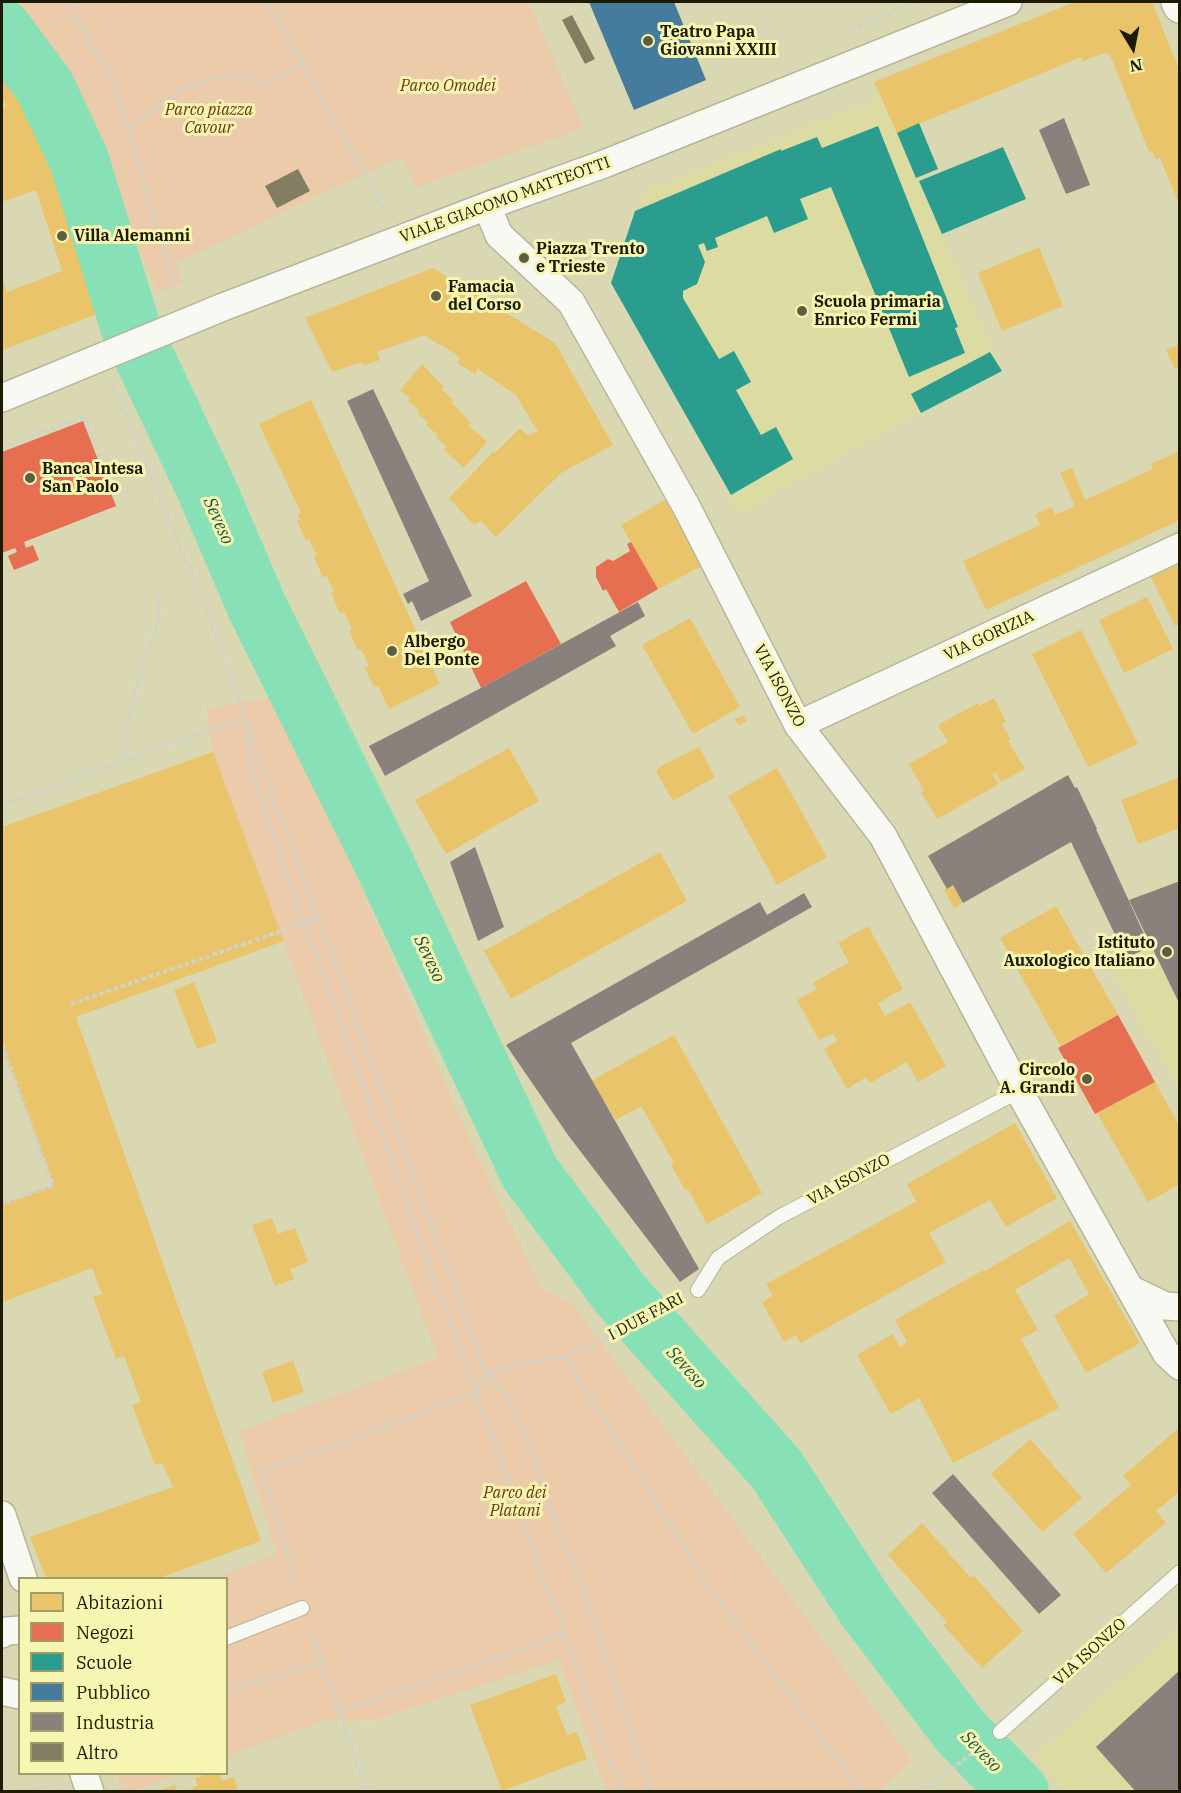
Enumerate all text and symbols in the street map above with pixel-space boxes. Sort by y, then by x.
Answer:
north arrow [1103,18,1163,78]
place label: Teatro Papa Giovanni XXIII [660,22,777,60]
marker: Teatro Papa Giovanni XXIII [641,34,655,48]
text: N [1128,55,1144,77]
park label: Parco Omodei [400,76,496,96]
park label: Parco piazza Cavour [165,100,253,138]
street label: VIALE GIACOMO MATTEOTTI [397,153,613,247]
place label: Villa Alemanni [74,226,190,246]
marker: Villa Alemanni [55,229,69,243]
place label: Piazza Trento e Trieste [536,239,645,277]
marker: Piazza Trento e Trieste [517,251,531,265]
place label: Famacia del Corso [448,277,521,315]
marker: Famacia del Corso [429,289,443,303]
place label: Scuola primaria Enrico Fermi [814,292,941,330]
marker: Scuola primaria Enrico Fermi [795,304,809,318]
place label: Banca Intesa San Paolo [42,459,143,497]
marker: Banca Intesa San Paolo [23,471,37,485]
water label: Seveso [198,494,238,548]
street label: VIA GORIZIA [941,607,1037,665]
place label: Albergo Del Ponte [404,632,479,670]
street label: VIA ISONZO [749,641,809,731]
marker: Albergo Del Ponte [385,644,399,658]
water label: Seveso [409,932,449,986]
place label: Istituto Auxologico Italiano [1004,933,1155,971]
marker: Istituto Auxologico Italiano [1160,945,1174,959]
place label: Circolo A. Grandi [1000,1060,1075,1098]
marker: Circolo A. Grandi [1080,1072,1094,1086]
street label: VIA ISONZO [804,1150,894,1210]
street label: I DUE FARI [605,1289,687,1345]
water label: Seveso [661,1342,711,1394]
park label: Parco dei Platani [483,1483,547,1521]
legend [18,1577,228,1775]
text: Abitazioni [76,1591,163,1614]
street label: VIA ISONZO [1050,1614,1130,1690]
text: Negozi [76,1621,134,1644]
text: Scuole [76,1651,132,1674]
text: Pubblico [76,1681,150,1704]
text: Industria [76,1711,154,1734]
water label: Seveso [956,1727,1006,1777]
text: Altro [76,1741,118,1764]

